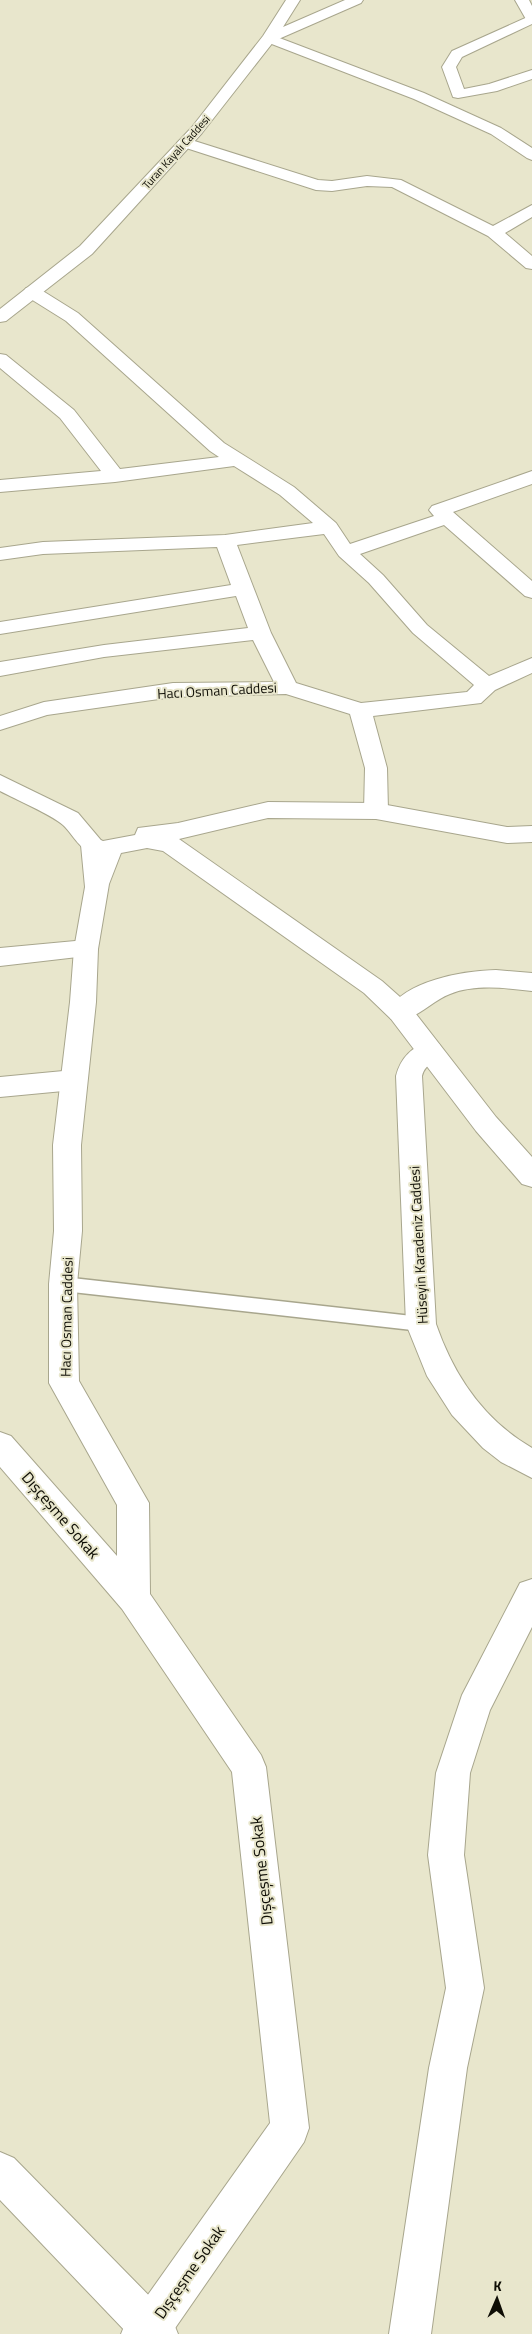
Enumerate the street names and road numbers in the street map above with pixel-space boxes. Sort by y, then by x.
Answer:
street label: Turan Kayalı Caddesi [138,112,214,192]
street label: Hacı Osman Caddesi [157,676,277,704]
street label: Hüseyin Karadeniz Caddesi [403,1165,433,1325]
street label: Hacı Osman Caddesi [54,1257,78,1377]
street label: Dışçeşme Sokak [16,1466,106,1564]
street label: Dışçeşme Sokak [243,1815,279,1926]
street label: Dışçeşme Sokak [148,2220,230,2324]

